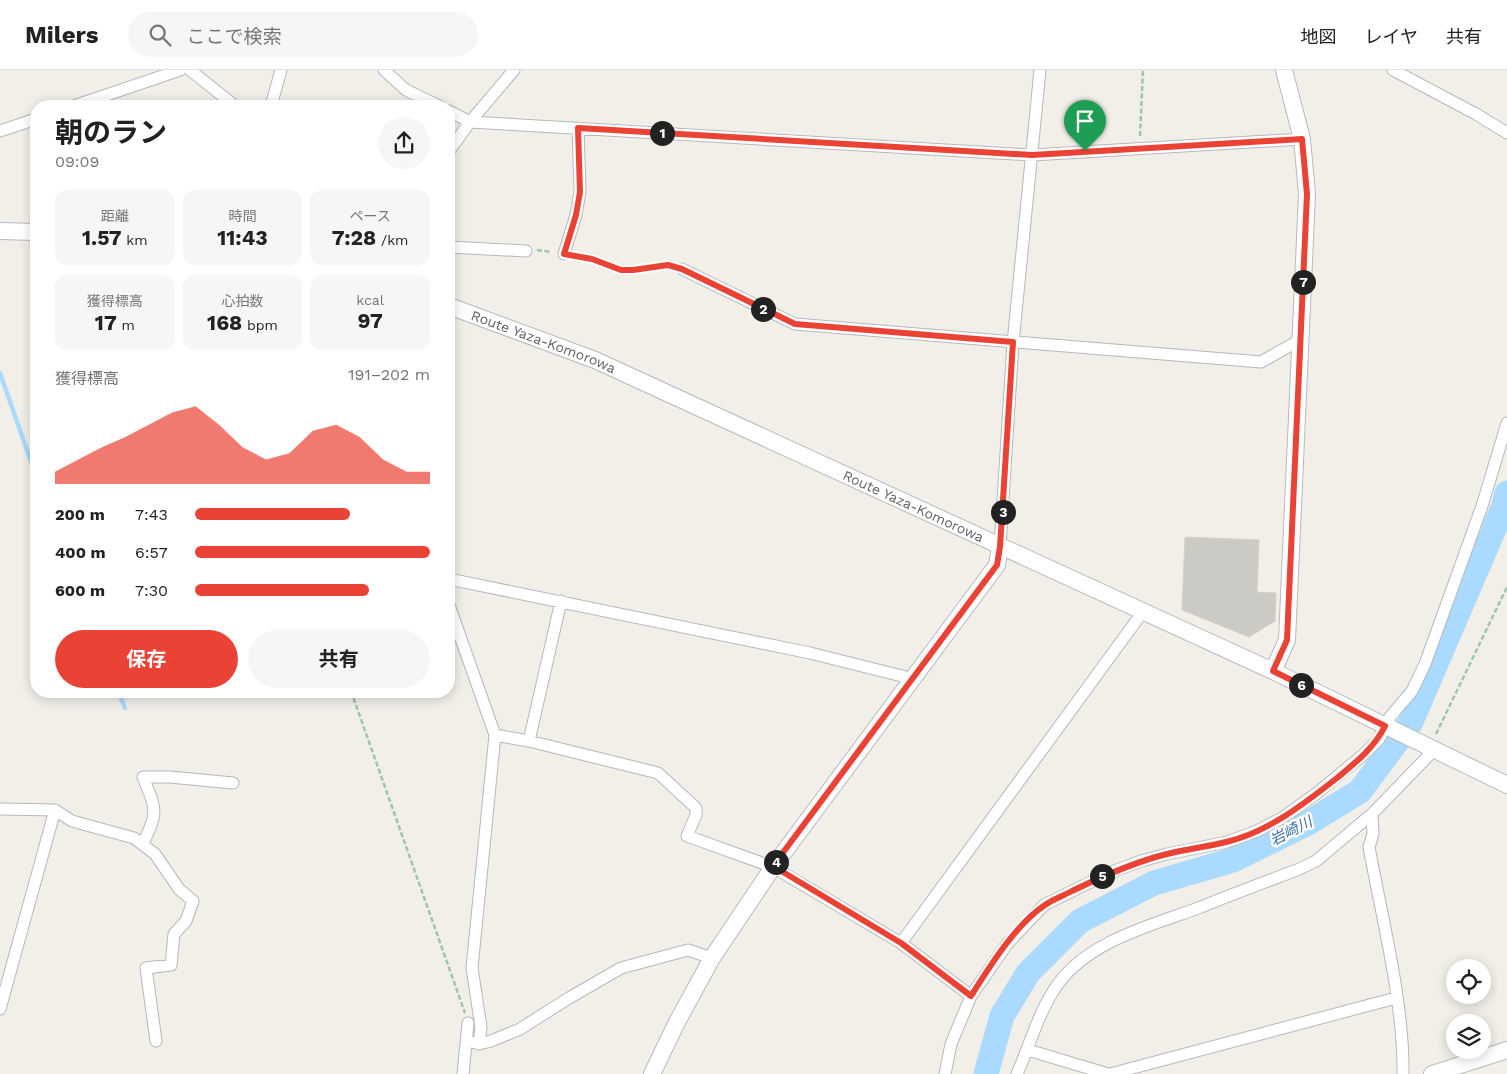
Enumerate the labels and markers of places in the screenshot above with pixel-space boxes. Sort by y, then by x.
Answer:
pin [1064,100,1106,151]
pin: 1 [650,120,674,146]
pin: 7 [1290,270,1316,294]
pin: 2 [750,296,776,322]
pin: 3 [990,500,1016,524]
pin: 6 [1288,672,1314,698]
pin: 4 [764,850,788,874]
pin: 5 [1090,864,1114,888]

